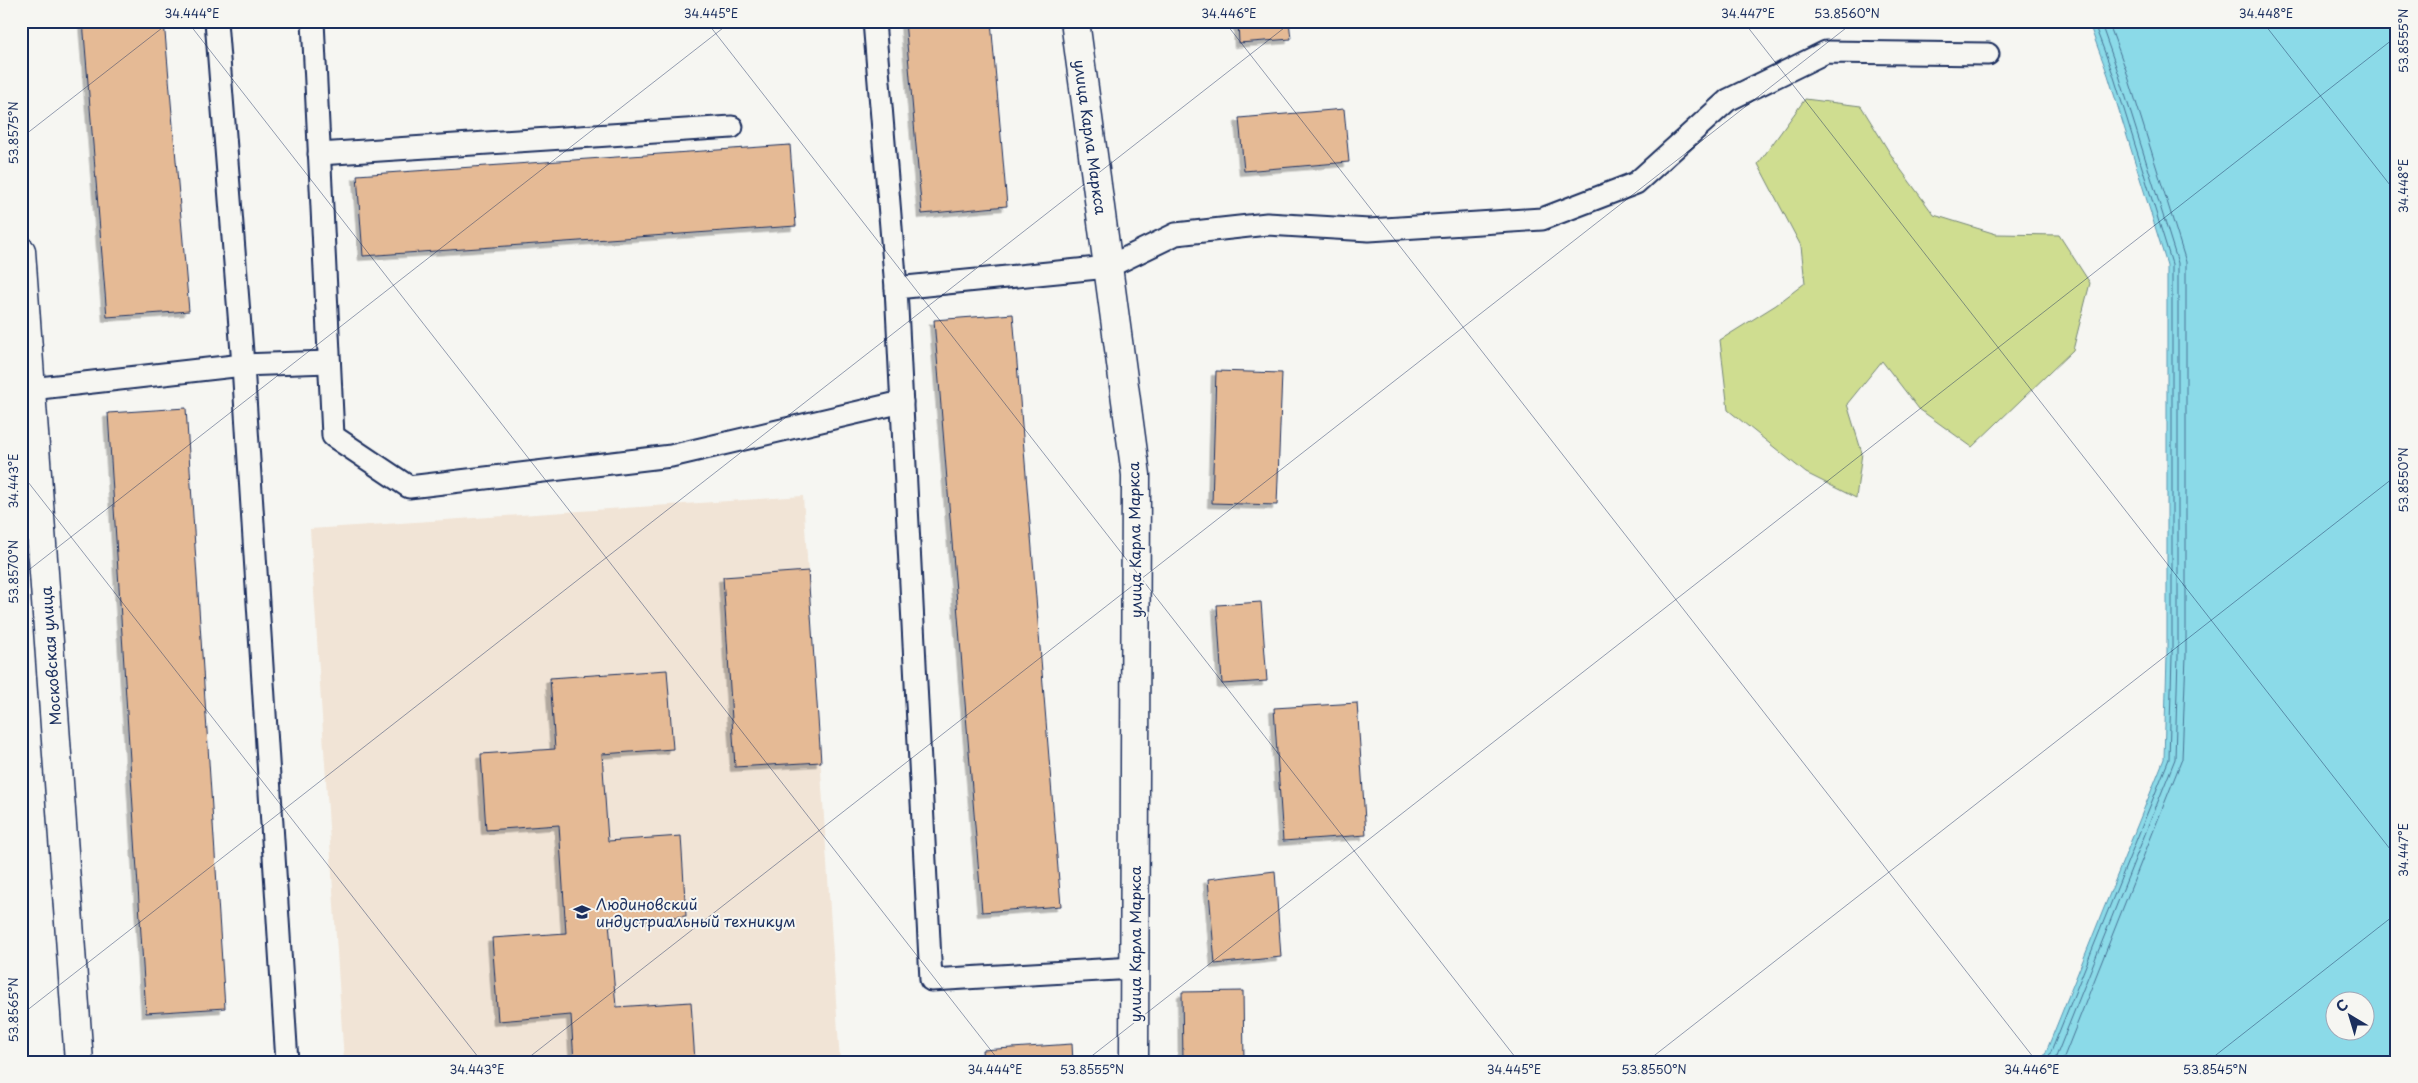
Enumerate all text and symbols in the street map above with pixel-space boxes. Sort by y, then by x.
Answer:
text: 34.444°E [164,4,220,22]
text: 34.445°E [684,4,738,22]
text: 34.446°E [1201,4,1257,22]
text: 34.447°E [1721,4,1775,22]
text: 53.8560°N [1814,4,1880,22]
text: 34.448°E [2239,4,2293,22]
text: 53.8555°N [2394,9,2412,73]
street label: улица Карла Маркса [1069,58,1113,217]
text: 53.8575°N [4,101,22,165]
text: 34.448°E [2394,159,2412,213]
text: 53.8550°N [2394,447,2412,513]
text: 34.443°E [4,454,22,508]
street label: улица Карла Маркса [1121,461,1147,618]
text: 53.8570°N [4,540,22,604]
street label: Московская улица [34,585,66,726]
text: 34.447°E [2394,823,2412,877]
street label: улица Карла Маркса [1123,865,1146,1022]
place label: Людиновский индустриальный техникум [596,892,796,932]
school or university icon: Людиновский индустриальный техникум [572,902,592,922]
text: 53.8565°N [4,977,22,1043]
north arrow [2326,990,2376,1040]
text: С [2331,994,2352,1017]
text: 34.443°E [450,1060,504,1078]
text: 34.444°E [967,1060,1023,1078]
text: 53.8555°N [1060,1060,1124,1078]
text: 34.445°E [1487,1060,1541,1078]
text: 53.8550°N [1621,1060,1687,1078]
text: 34.446°E [2004,1060,2060,1078]
text: 53.8545°N [2183,1060,2247,1078]

